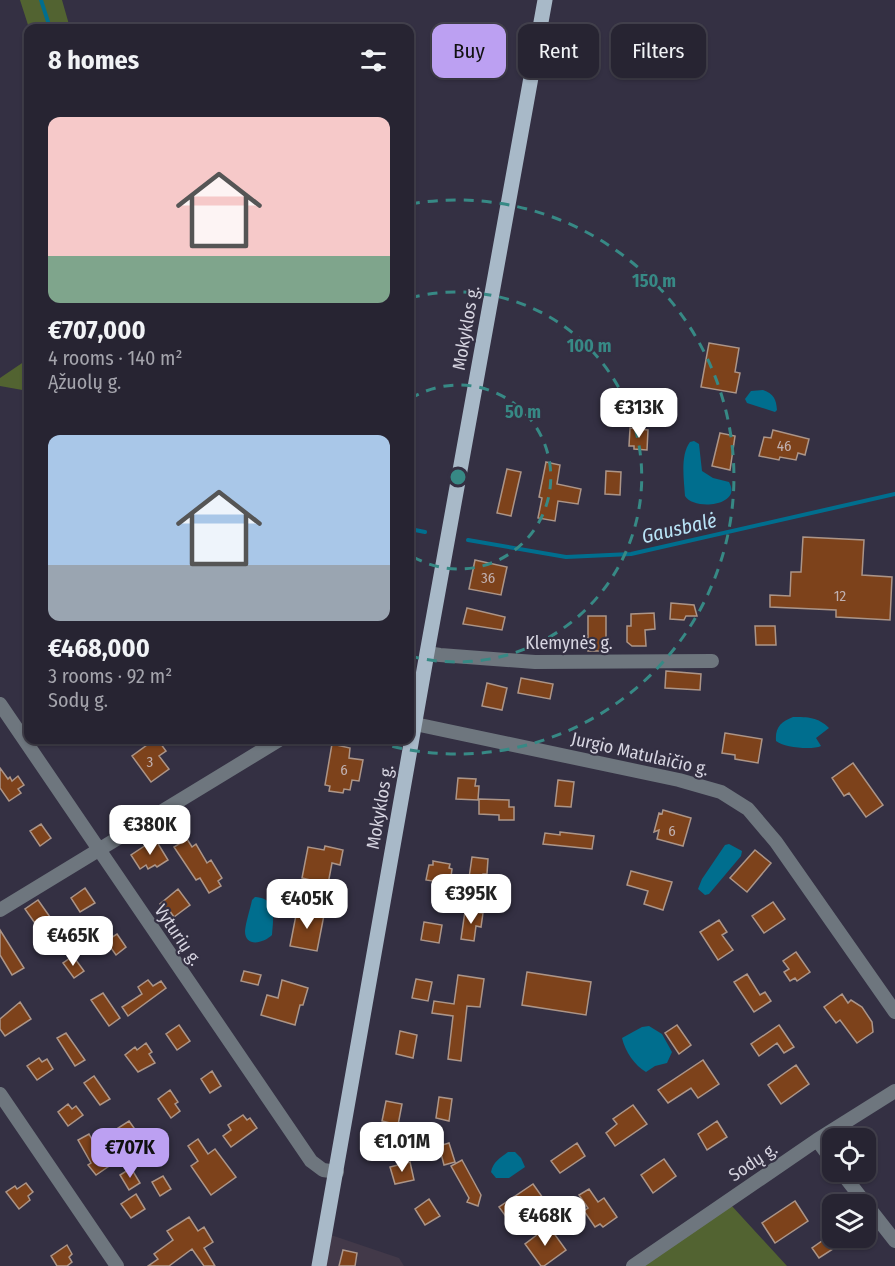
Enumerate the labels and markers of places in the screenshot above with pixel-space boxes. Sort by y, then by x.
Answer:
pin: €313K [597,388,681,439]
centre of rings [448,467,468,487]
pin: €380K [108,805,192,856]
pin: €395K [429,874,513,925]
pin: €405K [265,879,349,930]
pin: €465K [31,916,115,967]
pin: €1.01M [353,1122,451,1173]
pin: €707K [88,1128,172,1179]
pin: €468K [503,1196,587,1247]

